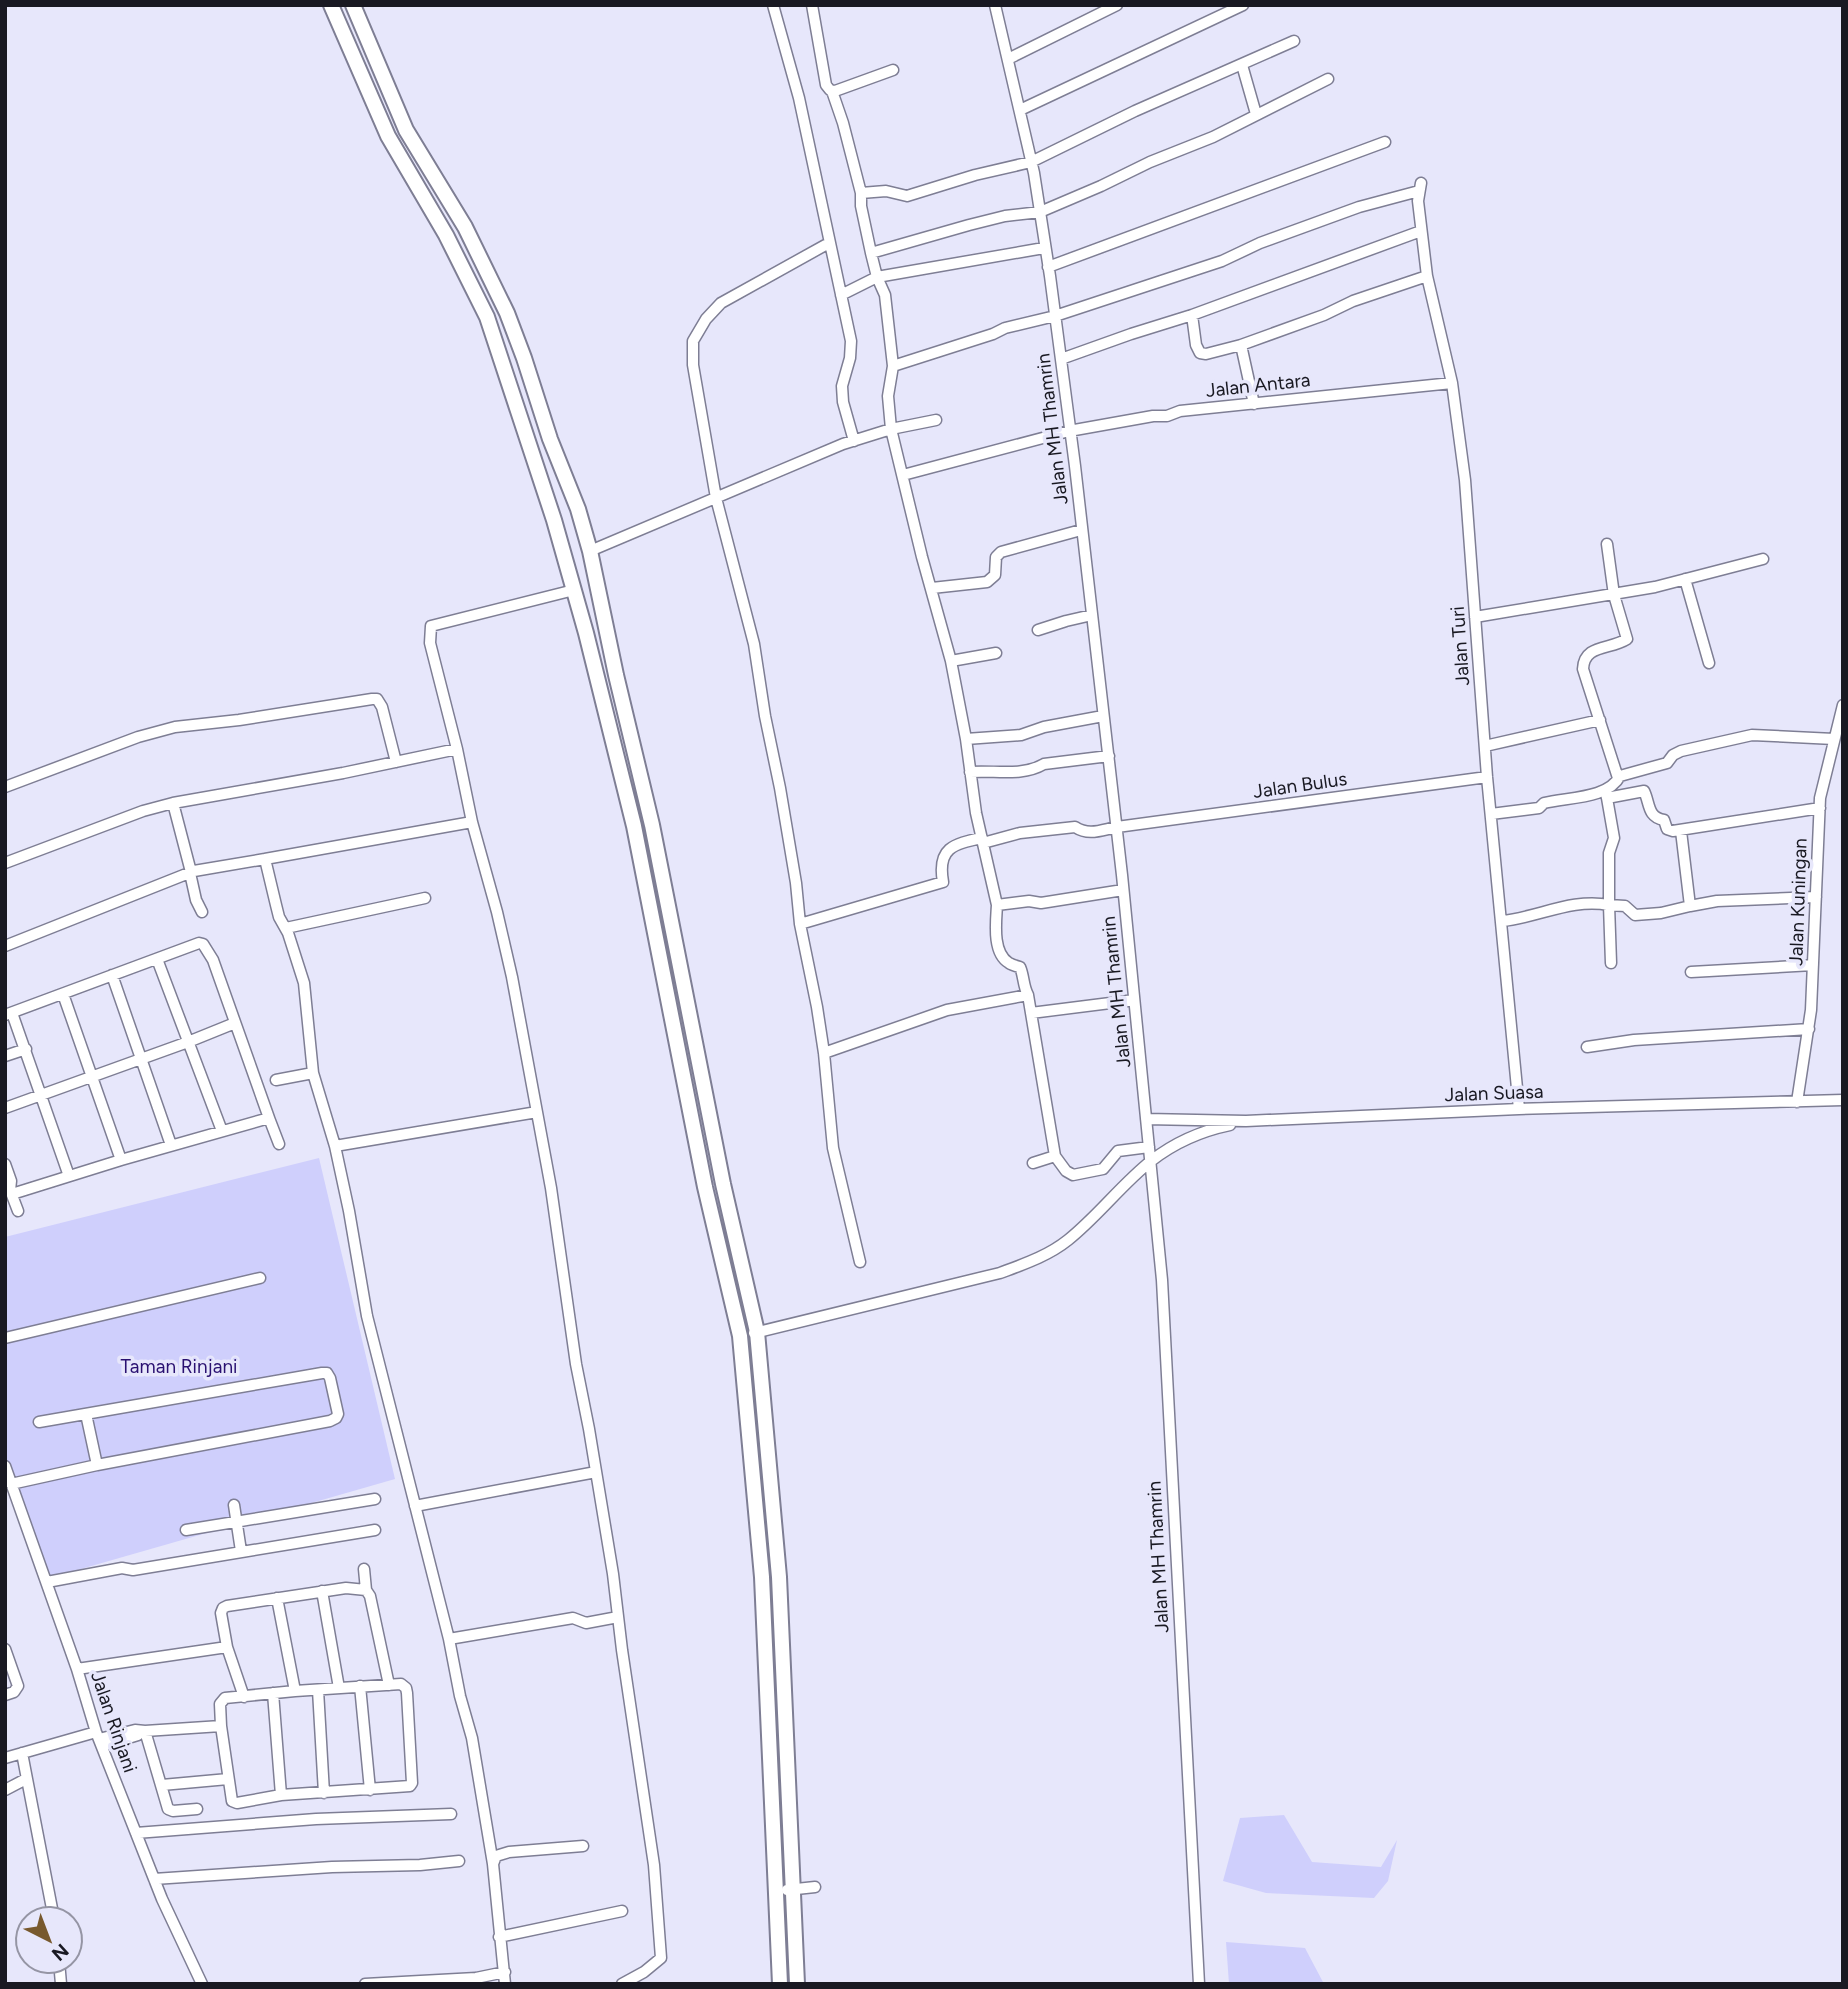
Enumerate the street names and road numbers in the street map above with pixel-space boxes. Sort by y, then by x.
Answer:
street label: Jalan MH Thamrin [1031,352,1073,506]
street label: Jalan Antara [1205,368,1311,402]
street label: Jalan Turi [1446,605,1474,687]
street label: Jalan Bulus [1252,767,1349,803]
street label: Jalan Kuningan [1784,838,1812,966]
street label: Jalan MH Thamrin [1097,915,1135,1069]
street label: Jalan Suasa [1444,1080,1544,1106]
street label: Jalan MH Thamrin [1143,1480,1173,1634]
street label: Jalan Rinjani [86,1668,142,1776]

